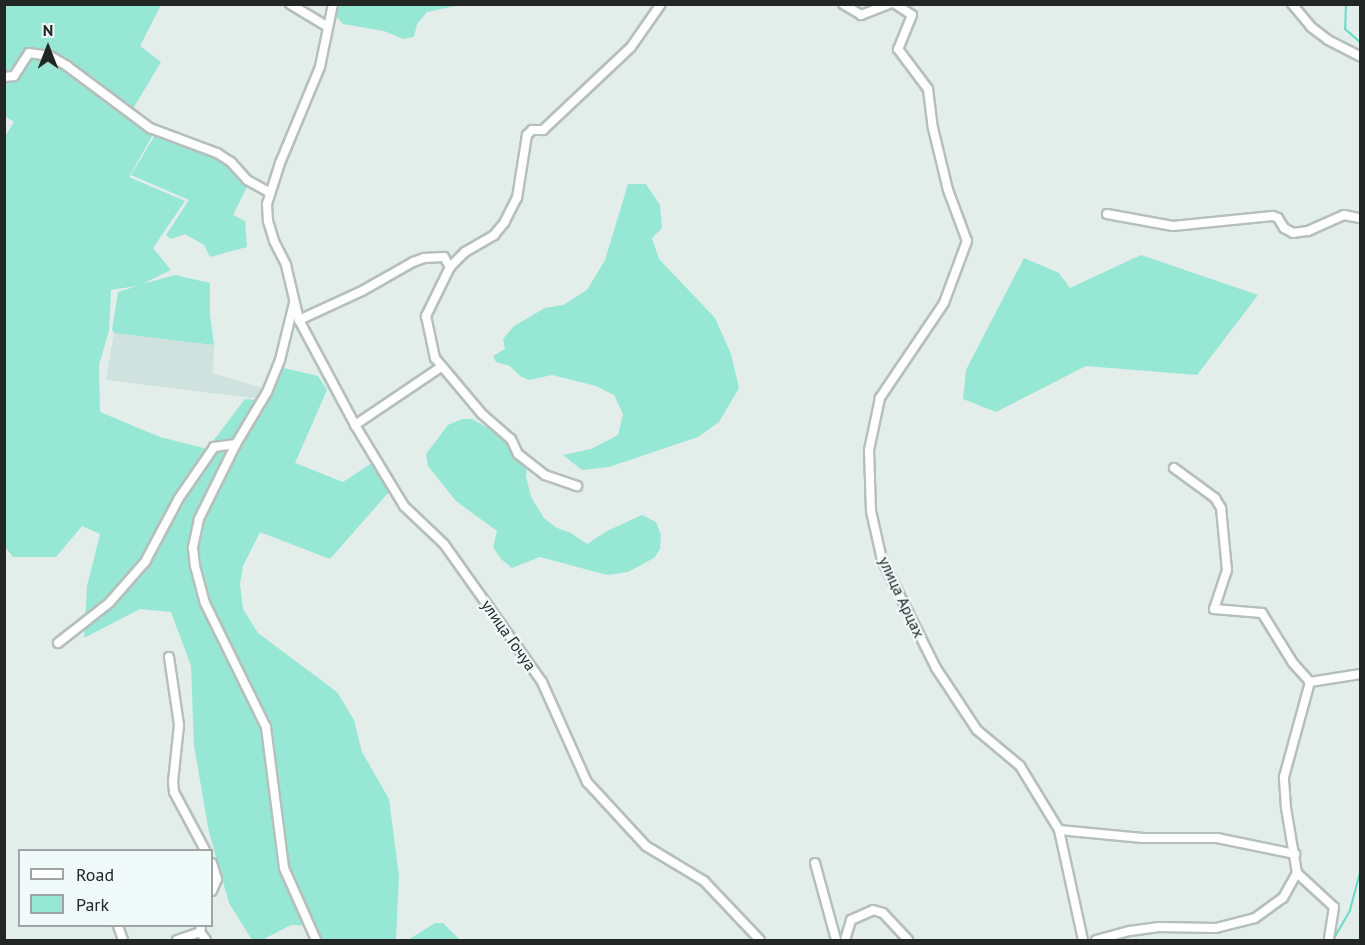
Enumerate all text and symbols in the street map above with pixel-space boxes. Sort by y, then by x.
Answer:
north arrow [18,18,78,78]
text: N [43,20,53,40]
street label: улица Арцах [875,553,929,641]
street label: улица Гочуа [478,596,540,674]
legend [18,849,213,927]
text: Road [76,863,114,886]
text: Park [76,893,109,916]

